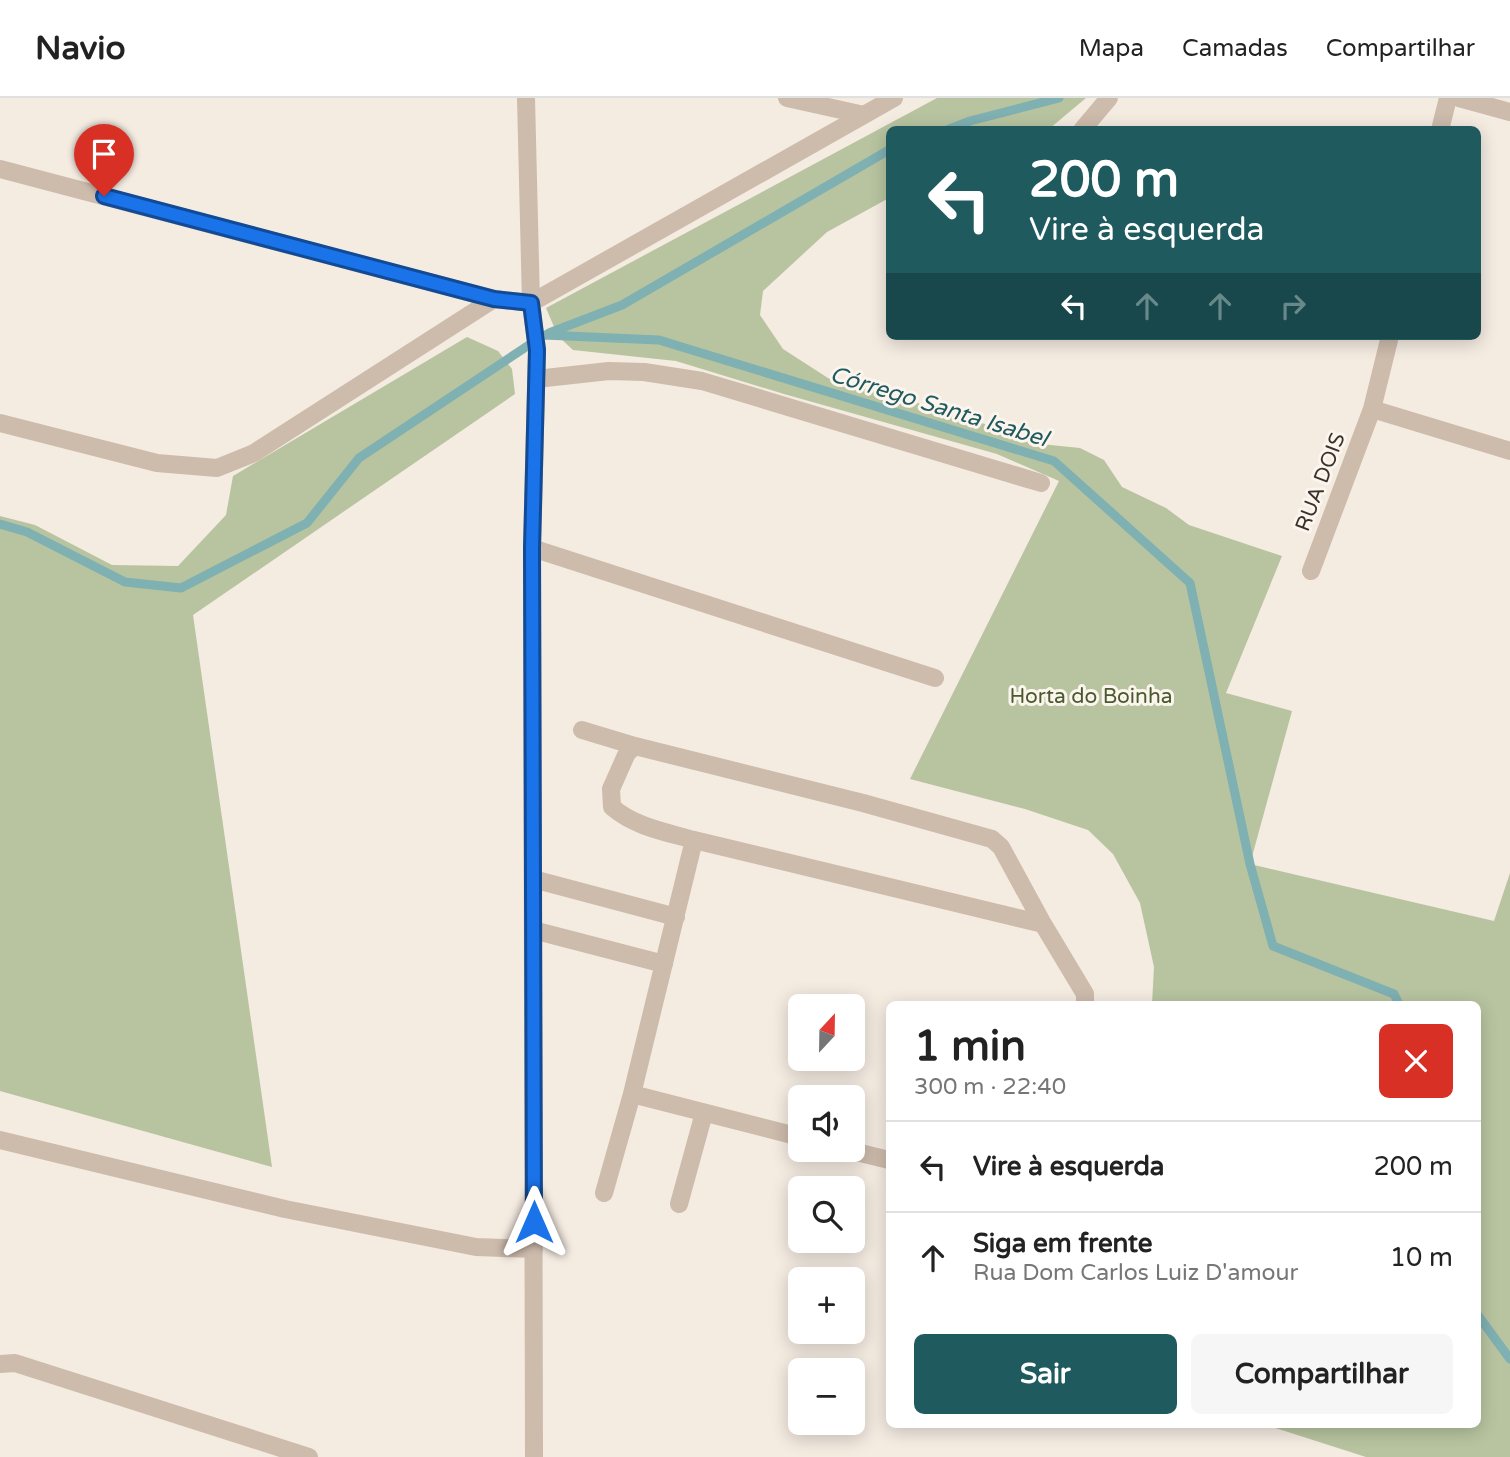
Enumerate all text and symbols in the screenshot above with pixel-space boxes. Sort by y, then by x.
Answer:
text: Navio [35,29,126,68]
text: Mapa [1079,34,1144,63]
text: Camadas [1182,34,1288,63]
text: Compartilhar [1326,34,1475,63]
pin [74,124,134,196]
icon: arrive [85,135,123,173]
text: 200 m [1029,151,1179,210]
icon: left [914,154,1005,245]
text: Vire à esquerda [1029,211,1265,249]
icon: left [1055,287,1093,325]
icon: ahead [1128,287,1166,325]
icon: ahead [1201,287,1239,325]
icon: right [1274,287,1312,325]
water label: Córrego Santa Isabel [826,360,1053,454]
street label: RUA DOIS [1290,429,1351,535]
park label: Horta do Boinha [1010,684,1172,709]
north arrow [788,994,864,1071]
map controls [788,994,865,1435]
text: 1 min [914,1021,1026,1072]
button: close [1379,1024,1453,1098]
text: 300 m · 22:40 [914,1073,1066,1101]
button: sound [788,1085,865,1162]
icon: left [914,1148,952,1186]
text: Vire à esquerda [973,1151,1164,1182]
text: 200 m [1373,1151,1453,1182]
button: search [788,1176,865,1253]
position arrow [497,1185,571,1259]
text: Siga em frente [973,1228,1153,1259]
icon: ahead [914,1239,952,1277]
text: 10 m [1390,1242,1453,1273]
text: Rua Dom Carlos Luiz D'amour [973,1259,1298,1287]
button: + [788,1267,865,1344]
button: Sair [914,1334,1177,1414]
button: Compartilhar [1191,1334,1453,1414]
button: − [788,1358,865,1435]

